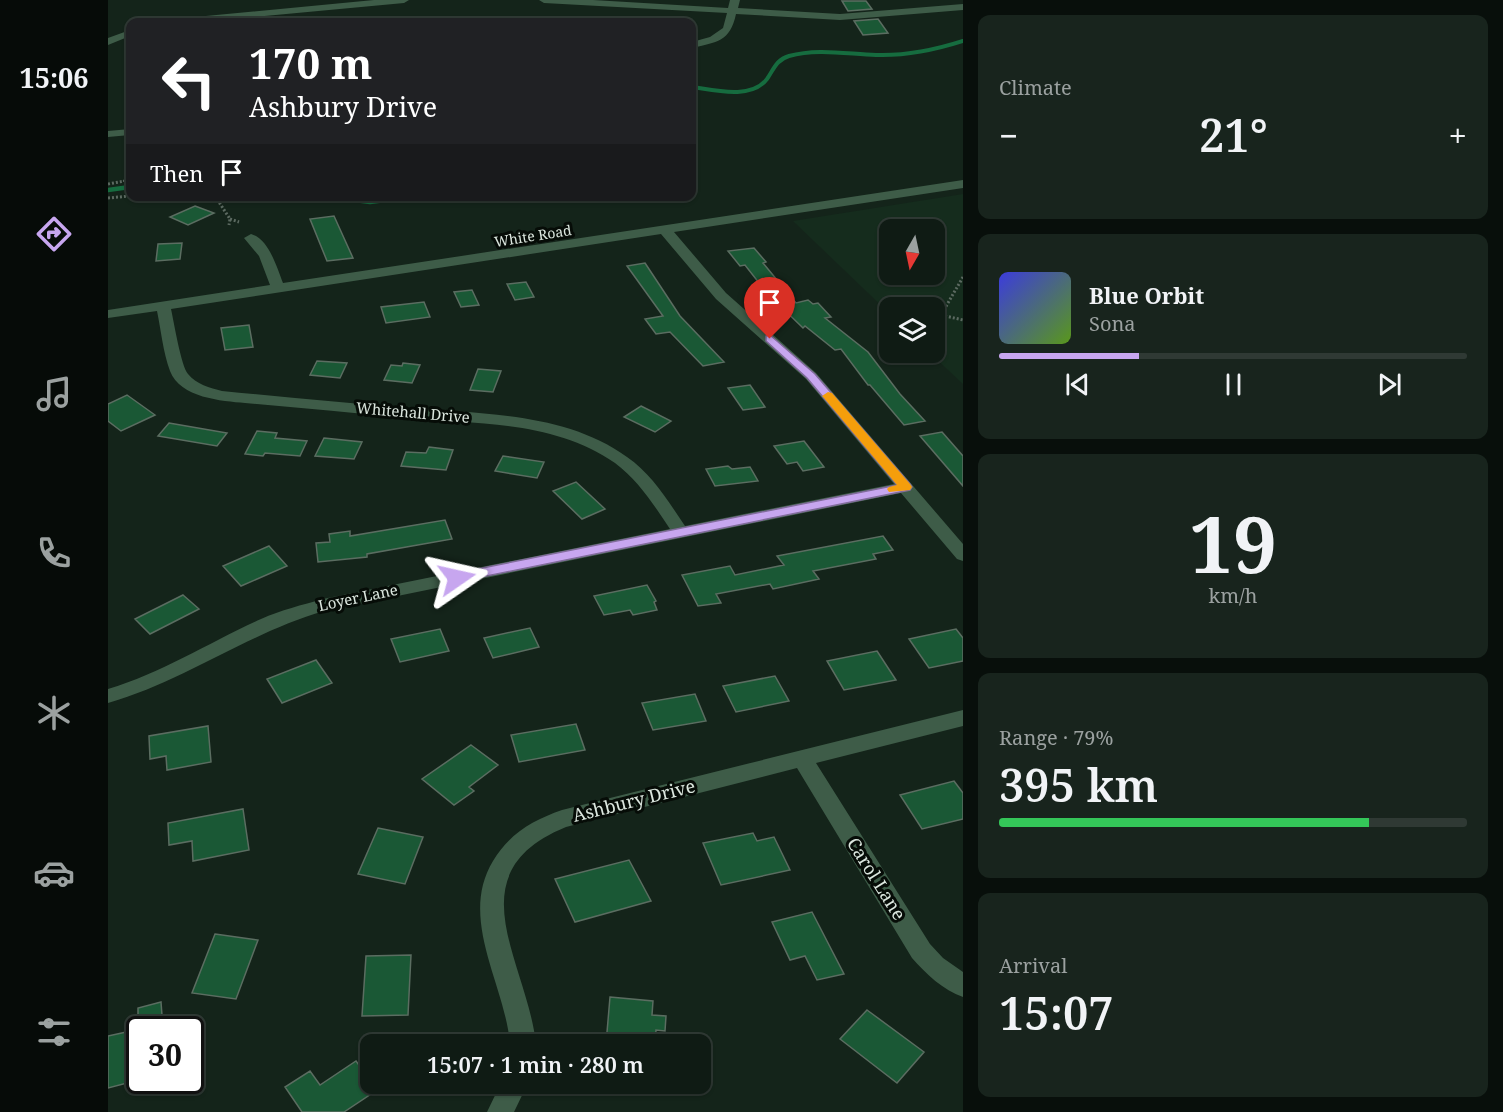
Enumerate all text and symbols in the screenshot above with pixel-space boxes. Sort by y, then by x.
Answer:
text: 170 m [249,34,373,91]
icon: left [150,42,228,120]
text: 15:06 [19,59,89,96]
text: Climate [999,74,1072,101]
text: Ashbury Drive [249,88,437,125]
text: 21° [1199,104,1268,165]
text: − [999,113,1018,158]
text: + [1449,113,1467,158]
icon: arrive [215,156,248,189]
text: Then [150,158,203,188]
icon: directions [33,213,75,255]
north arrow [879,219,945,285]
map controls [879,219,945,363]
street label: White Road [493,220,573,251]
pin [744,277,795,339]
text: Blue Orbit [1089,280,1204,310]
icon: arrive [753,286,786,319]
button: layers [879,297,945,363]
text: Sona [1089,310,1136,337]
icon: previous [1061,368,1094,401]
icon: pause [1217,368,1250,401]
icon: next [1373,368,1406,401]
icon: music [33,373,75,415]
street label: Whitehall Drive [355,397,471,427]
text: 19 [1189,490,1277,596]
icon: phone [33,532,75,574]
position arrow [425,546,489,610]
street label: Loyer Lane [316,579,399,615]
text: km/h [1208,582,1258,609]
icon: climate [33,692,75,734]
text: Range · 79% [999,724,1113,751]
text: 395 km [999,754,1158,815]
street label: Ashbury Drive [570,773,698,827]
street label: Carol Lane [842,833,912,924]
icon: car [33,852,75,894]
text: Arrival [999,952,1067,979]
text: 15:07 [999,982,1114,1043]
icon: filters [33,1011,75,1053]
speed limit sign: 30 [126,1016,204,1094]
text: 15:07 · 1 min · 280 m [427,1049,644,1079]

